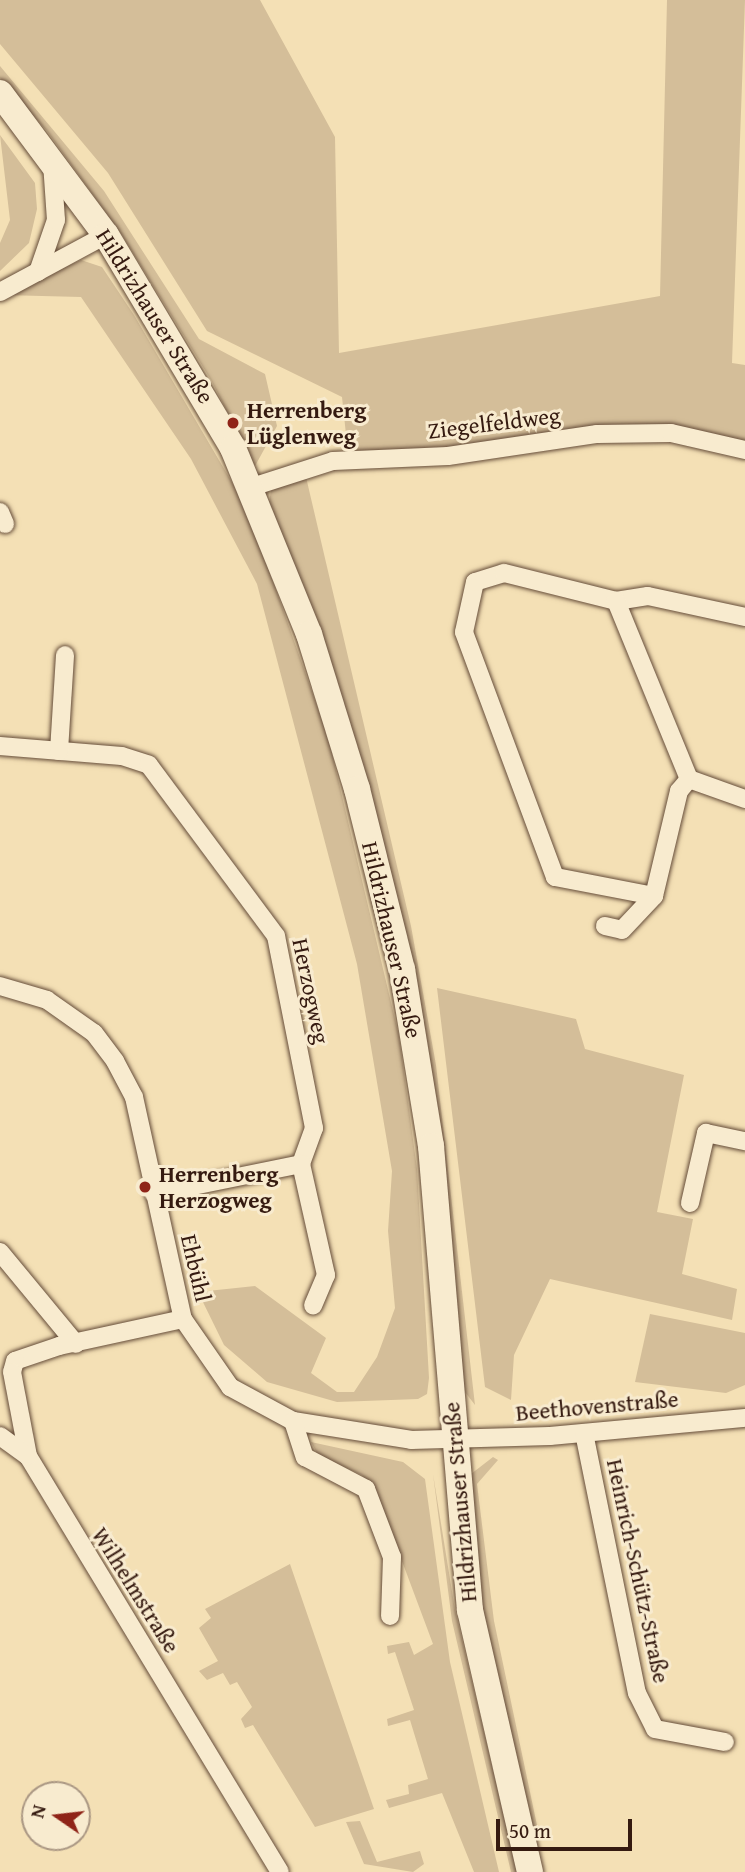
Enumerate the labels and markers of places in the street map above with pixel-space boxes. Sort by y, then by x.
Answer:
place label: Herrenberg Lüglenweg [247,396,366,450]
marker: Herrenberg Lüglenweg [225,415,241,431]
place label: Herrenberg Herzogweg [159,1160,278,1214]
marker: Herrenberg Herzogweg [137,1179,153,1195]

